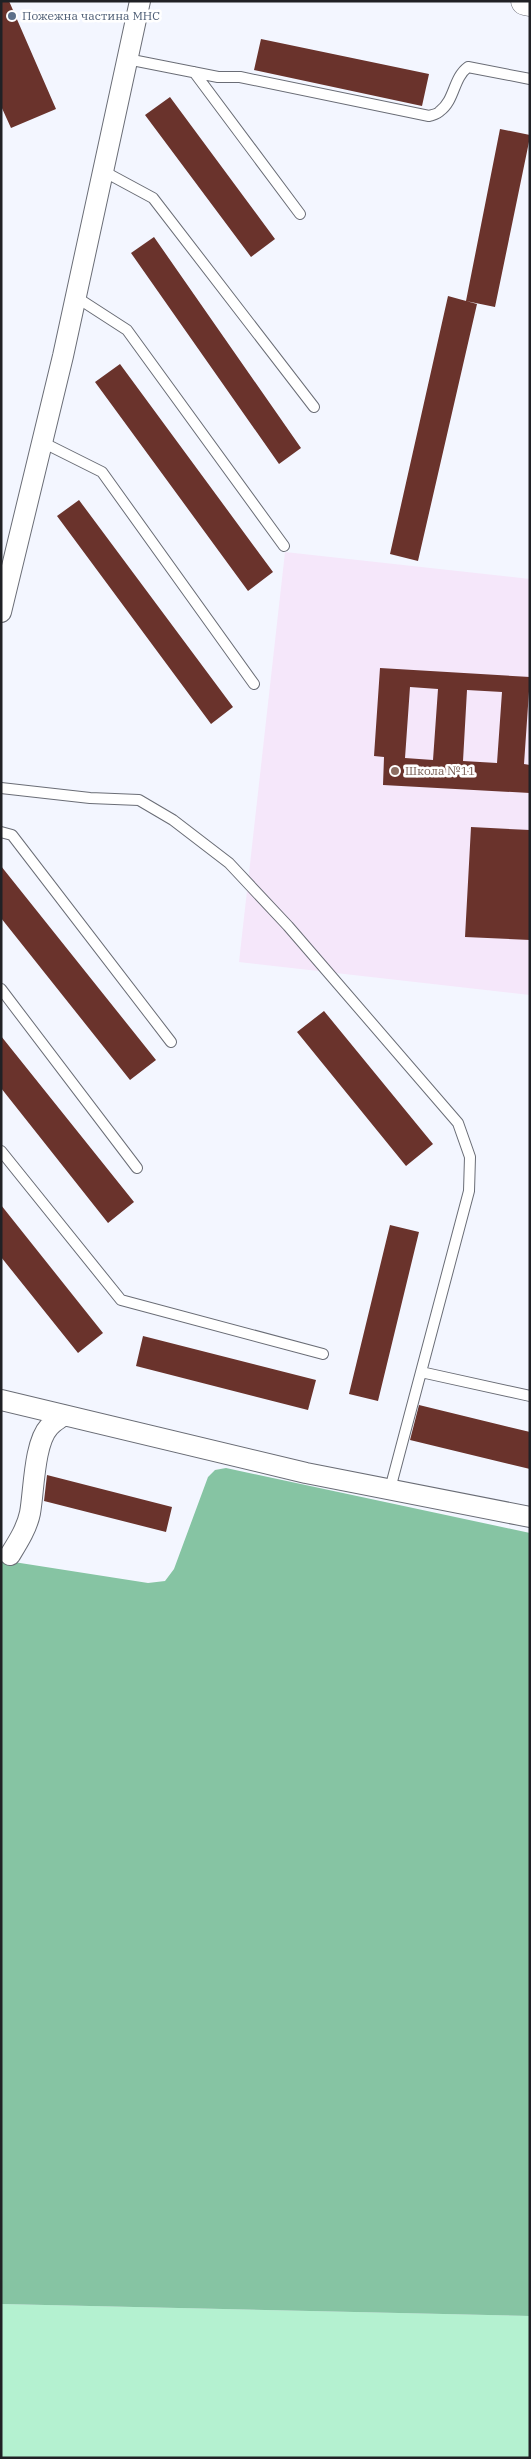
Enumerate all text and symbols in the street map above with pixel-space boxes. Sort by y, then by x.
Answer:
place label: Пожежна частина МНС [22,8,160,23]
marker: Пожежна частина МНС [6,10,18,22]
place label: Школа №11 [405,763,475,778]
marker: Школа №11 [389,765,401,777]

